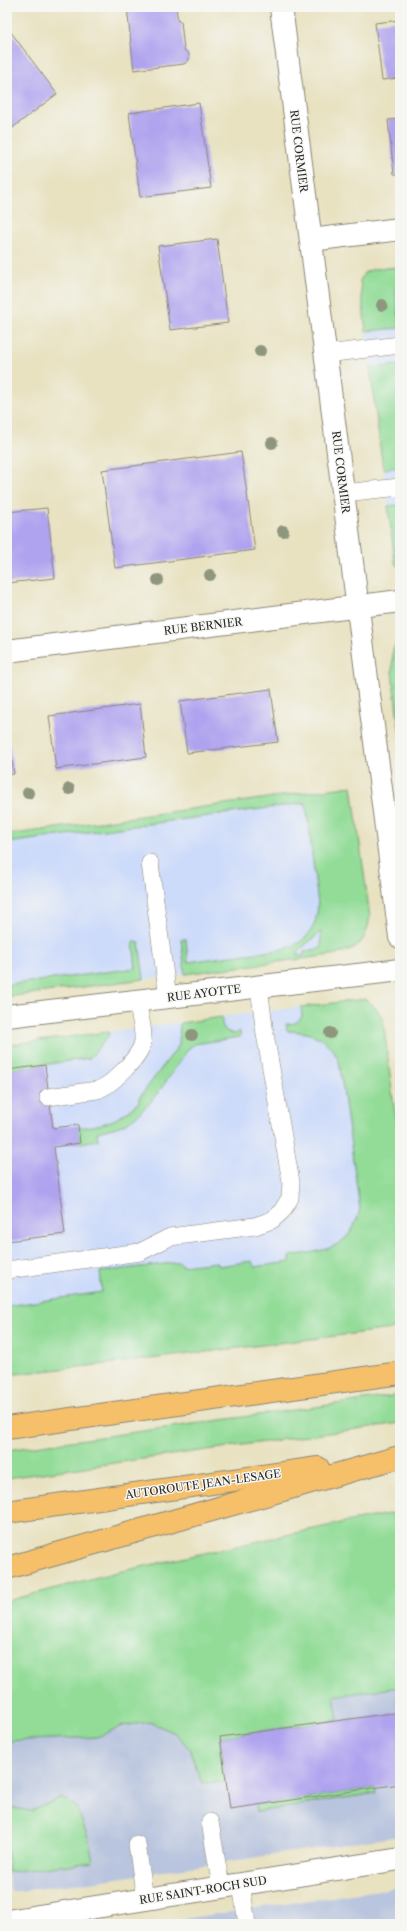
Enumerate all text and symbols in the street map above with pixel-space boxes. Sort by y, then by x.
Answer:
street label: RUE CORMIER [287,109,311,194]
street label: RUE CORMIER [329,430,353,515]
street label: RUE BERNIER [163,614,244,638]
street label: RUE AYOTTE [166,981,242,1004]
street label: AUTOROUTE JEAN-LESAGE [123,1466,282,1502]
street label: RUE SAINT-ROCH SUD [138,1873,268,1907]

